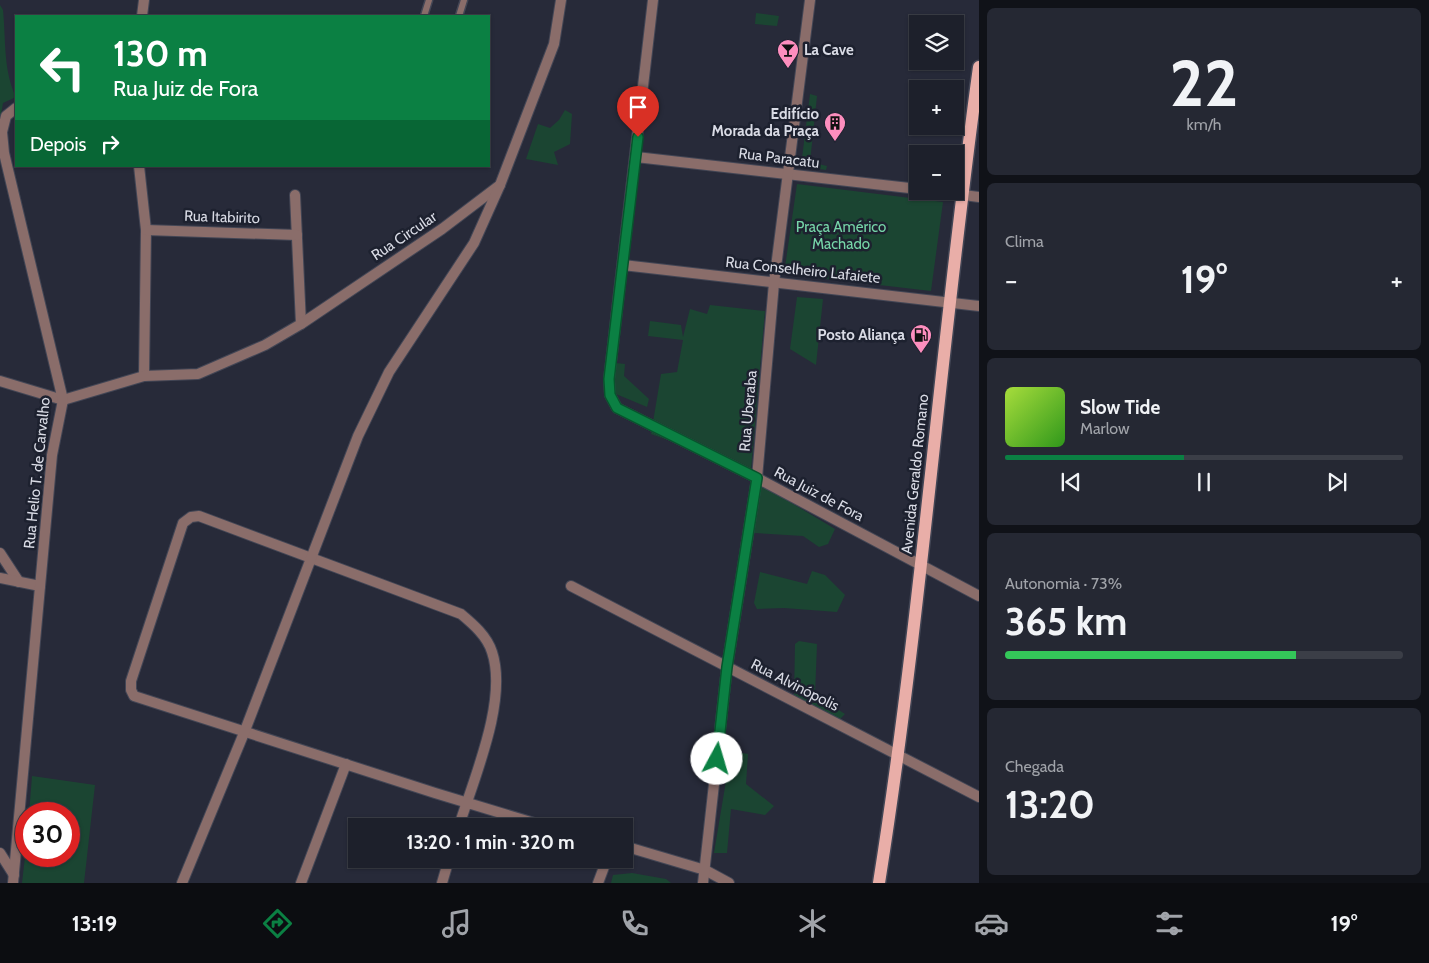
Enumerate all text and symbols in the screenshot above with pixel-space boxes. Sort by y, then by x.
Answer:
map controls [909,15,964,200]
button: layers [909,15,964,70]
text: 130 m [113,32,208,75]
icon: left [30,35,95,100]
bar icon: La Cave [776,38,800,69]
place label: La Cave [804,41,854,59]
text: 22 [1170,43,1238,122]
text: Rua Juiz de Fora [113,75,258,102]
button: + [909,80,964,135]
pin [617,86,659,137]
icon: arrive [624,93,652,121]
place label: Edifício Morada da Praça [712,105,820,140]
building icon: Edifício Morada da Praça [823,111,847,142]
text: km/h [1186,115,1222,134]
icon: right [96,130,124,158]
text: Depois [30,133,86,156]
street label: Rua Paracatu [737,144,821,172]
button: − [909,145,964,200]
street label: Rua Itabirito [184,207,260,227]
street label: Rua Circular [368,207,440,264]
park label: Praça Américo Machado [796,218,886,253]
text: Clima [1005,232,1044,251]
street label: Rua Conselheiro Lafaiete [725,253,882,287]
text: 19° [1181,256,1227,303]
text: − [1005,263,1017,297]
text: + [1391,263,1403,297]
fuel station icon: Posto Aliança [909,323,933,354]
place label: Posto Aliança [817,326,906,344]
street label: Rua Uberaba [735,369,761,452]
street label: Avenida Geraldo Romano [898,393,932,555]
street label: Rua Helio T. de Carvalho [20,396,54,550]
text: Slow Tide [1080,396,1160,419]
text: Marlow [1080,419,1130,438]
street label: Rua Juiz de Fora [771,463,868,526]
icon: previous [1057,468,1085,496]
icon: pause [1190,468,1218,496]
icon: next [1323,468,1351,496]
text: Autonomia · 73% [1005,574,1122,593]
text: 365 km [1005,598,1127,645]
street label: Rua Alvinópolis [748,655,842,715]
position arrow [690,732,742,784]
text: Chegada [1005,757,1064,776]
text: 13:20 [1005,781,1095,828]
speed limit sign: 30 [15,802,80,867]
text: 13:20 · 1 min · 320 m [406,831,575,854]
icon: directions [260,906,295,941]
icon: music [439,906,474,941]
icon: phone [617,906,652,941]
icon: climate [795,906,830,941]
icon: car [974,906,1009,941]
icon: filters [1152,906,1187,941]
text: 13:19 [72,910,117,937]
text: 19° [1330,910,1357,937]

